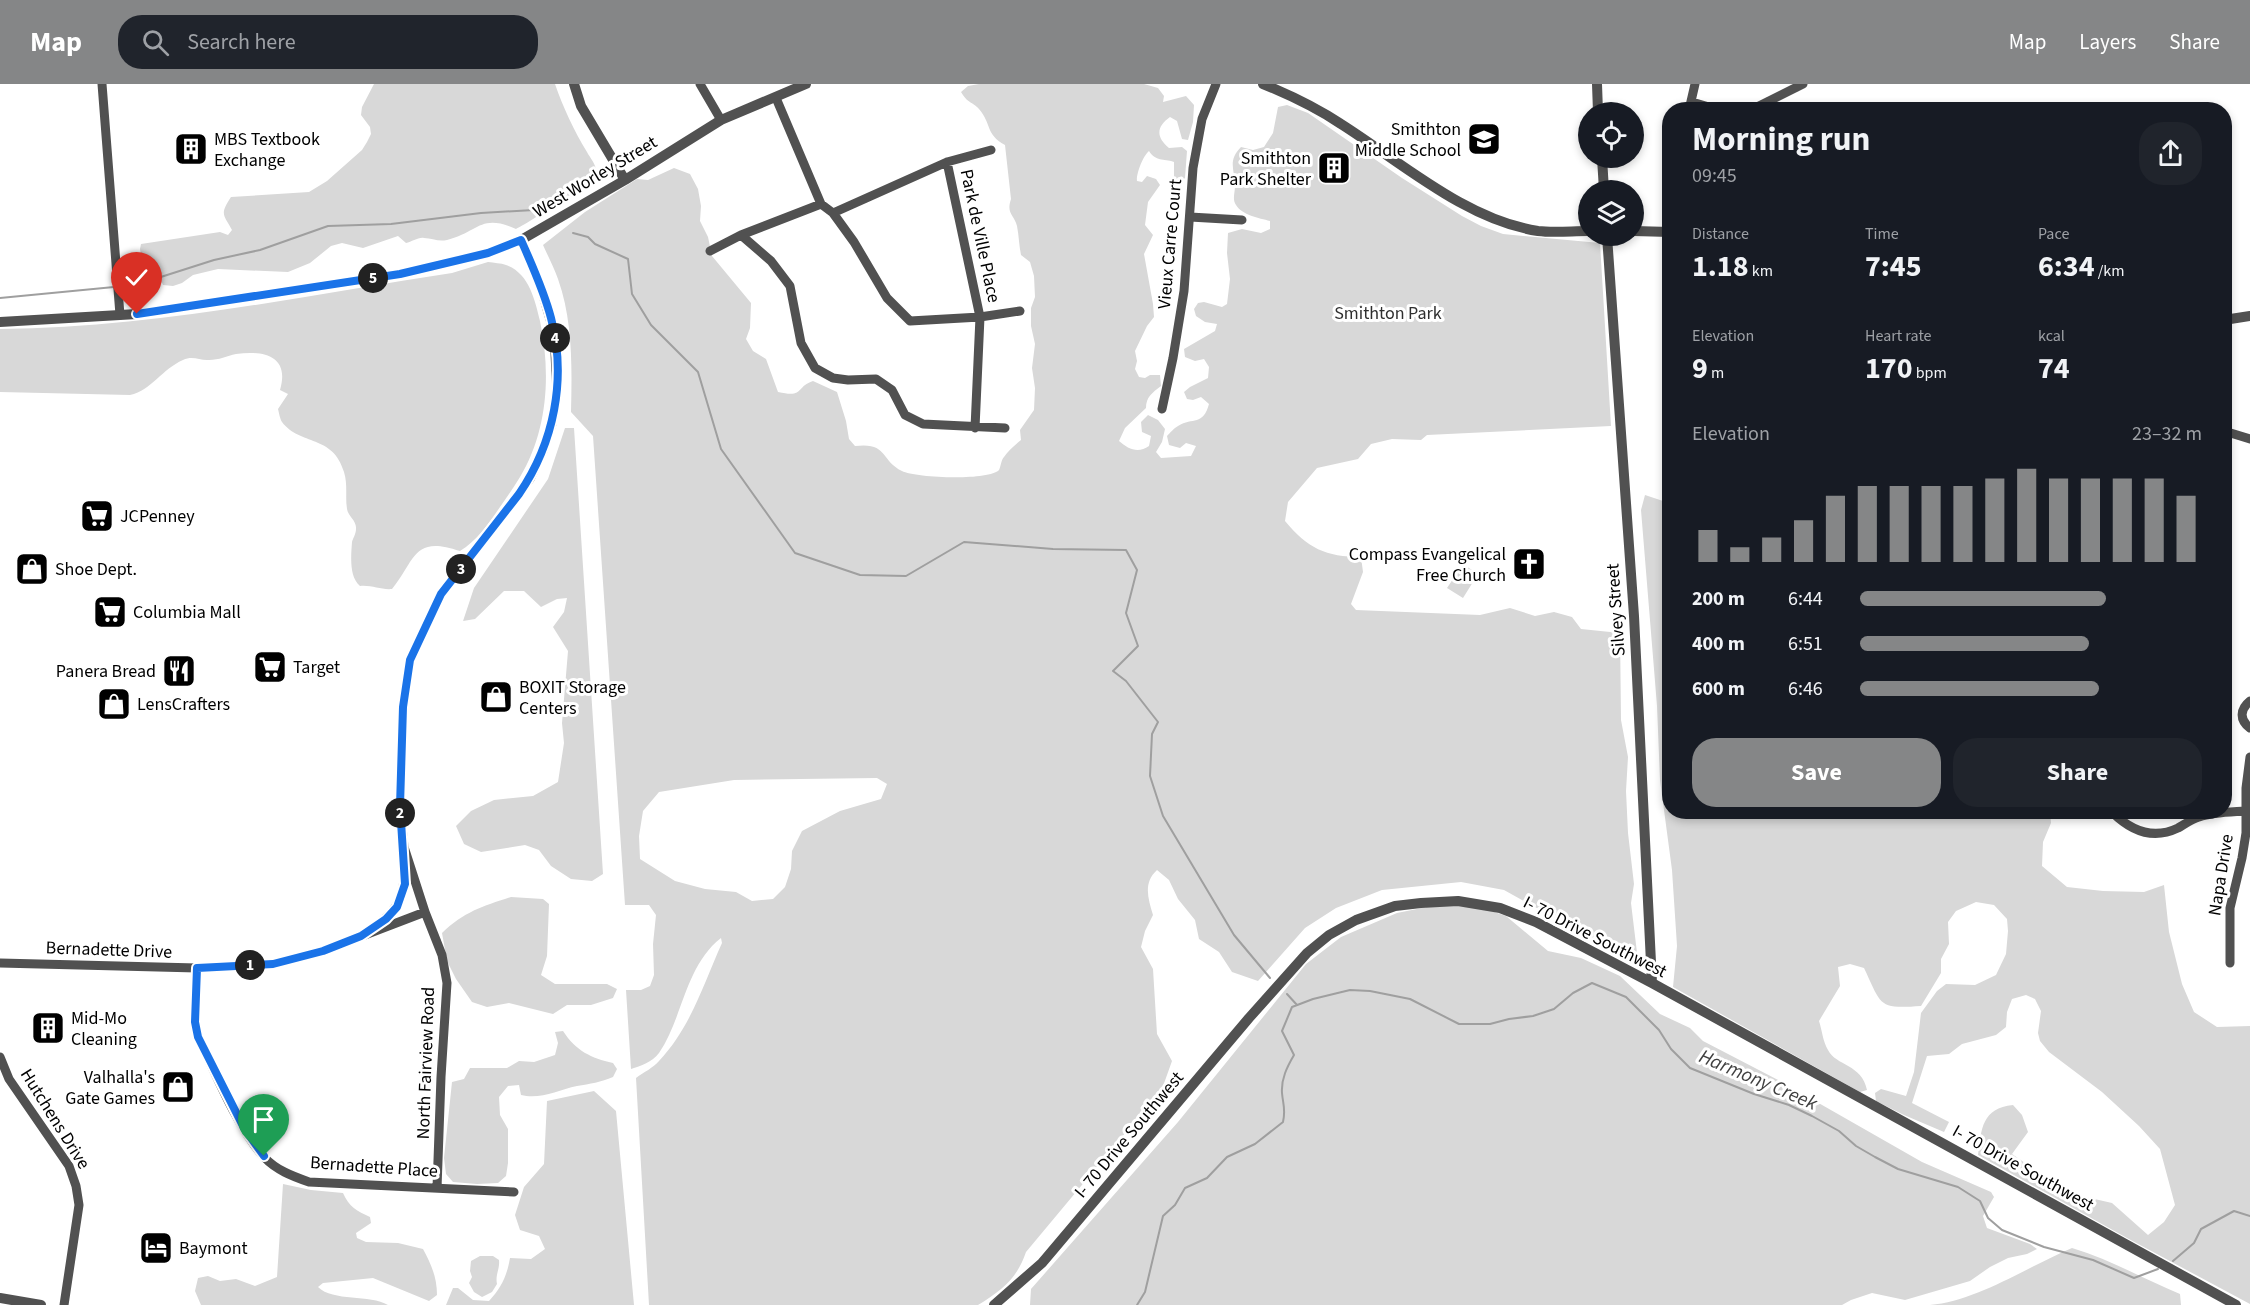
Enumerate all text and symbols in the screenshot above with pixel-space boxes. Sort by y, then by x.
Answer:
search box [118,15,538,69]
text: Map [30,22,82,62]
icon: search [139,26,172,59]
text: Search here [187,26,296,58]
text: Map [2009,27,2046,57]
text: Layers [2079,27,2136,57]
text: Share [2169,27,2220,57]
map controls [1578,102,1644,246]
button: locate [1578,102,1644,168]
text: Morning run [1692,116,1870,163]
place label: Smithton Middle School [1355,117,1461,163]
school or university icon: Smithton Middle School [1466,121,1502,157]
button: share [2139,122,2202,185]
place label: MBS Textbook Exchange [214,127,320,173]
street label: West Worley Street [528,130,662,224]
building icon: MBS Textbook Exchange [173,131,209,167]
place label: Smithton Park Shelter [1220,146,1312,192]
building icon: Smithton Park Shelter [1316,150,1352,186]
text: 09:45 [1692,162,1737,190]
street label: Park de Ville Place [954,167,1006,305]
street label: Vieux Carre Court [1152,178,1188,310]
button: layers [1578,180,1644,246]
text: Distance [1692,223,1749,245]
text: Time [1865,223,1899,245]
text: Pace [2038,223,2069,245]
text: 1.18 [1692,245,1749,288]
text: 7:45 [1865,245,1922,288]
text: 6:34 [2038,245,2095,288]
pin [111,252,162,314]
text: km [1749,260,1773,282]
text: /km [2095,260,2125,282]
icon: check [120,261,153,294]
pin: 5 [358,263,388,293]
text: 5 [369,267,377,289]
park label: Smithton Park [1334,301,1442,326]
pin: 4 [540,323,570,353]
text: Elevation [1692,325,1754,347]
text: Heart rate [1865,325,1932,347]
text: kcal [2038,325,2065,347]
text: 4 [551,327,559,349]
text: 9 [1692,347,1708,390]
text: 170 [1865,347,1913,390]
text: 74 [2038,347,2070,390]
text: m [1708,362,1724,384]
text: bpm [1913,362,1947,384]
text: Elevation [1692,420,1770,448]
text: 23–32 m [2132,420,2202,448]
supermarket icon: JCPenney [79,498,115,534]
place label: JCPenney [120,504,195,529]
place label: Compass Evangelical Free Church [1349,542,1506,588]
church icon: Compass Evangelical Free Church [1511,546,1547,582]
shop icon: Shoe Dept. [14,551,50,587]
pin: 3 [446,554,476,584]
place label: Shoe Dept. [55,557,137,582]
text: 3 [457,558,465,580]
street label: Silvey Street [1600,563,1632,657]
text: 200 m [1692,585,1745,613]
text: 6:44 [1788,585,1823,613]
supermarket icon: Columbia Mall [92,594,128,630]
place label: Columbia Mall [133,600,241,625]
text: 400 m [1692,630,1745,658]
text: 6:51 [1788,630,1823,658]
supermarket icon: Target [252,649,288,685]
restaurant icon: Panera Bread [161,653,197,689]
place label: Target [293,655,340,680]
place label: Panera Bread [56,659,156,684]
place label: BOXIT Storage Centers [519,675,626,721]
text: 600 m [1692,675,1745,703]
text: 6:46 [1788,675,1823,703]
shop icon: BOXIT Storage Centers [478,679,514,715]
shop icon: LensCrafters [96,686,132,722]
place label: LensCrafters [137,692,230,717]
button: Save [1692,738,1941,807]
button: Share [1953,738,2202,807]
pin: 2 [385,798,415,828]
text: 2 [396,802,404,824]
street label: Napa Drive [2202,832,2240,918]
street label: I- 70 Drive Southwest [1519,890,1671,984]
street label: Bernadette Drive [45,935,173,965]
pin: 1 [235,950,265,980]
text: 1 [246,954,254,976]
street label: North Fairview Road [411,986,441,1140]
place label: Mid-Mo Cleaning [71,1006,137,1052]
building icon: Mid-Mo Cleaning [30,1010,66,1046]
water label: Harmony Creek [1695,1042,1822,1118]
street label: Hutchens Drive [14,1064,96,1174]
place label: Valhalla's Gate Games [65,1065,155,1111]
street label: I- 70 Drive Southwest [1069,1066,1189,1204]
shop icon: Valhalla's Gate Games [160,1069,196,1105]
pin [238,1094,289,1156]
icon: arrive [247,1103,280,1136]
street label: I- 70 Drive Southwest [1948,1119,2098,1217]
street label: Bernadette Place [309,1150,439,1184]
hotel icon: Baymont [138,1230,174,1266]
place label: Baymont [179,1236,248,1261]

